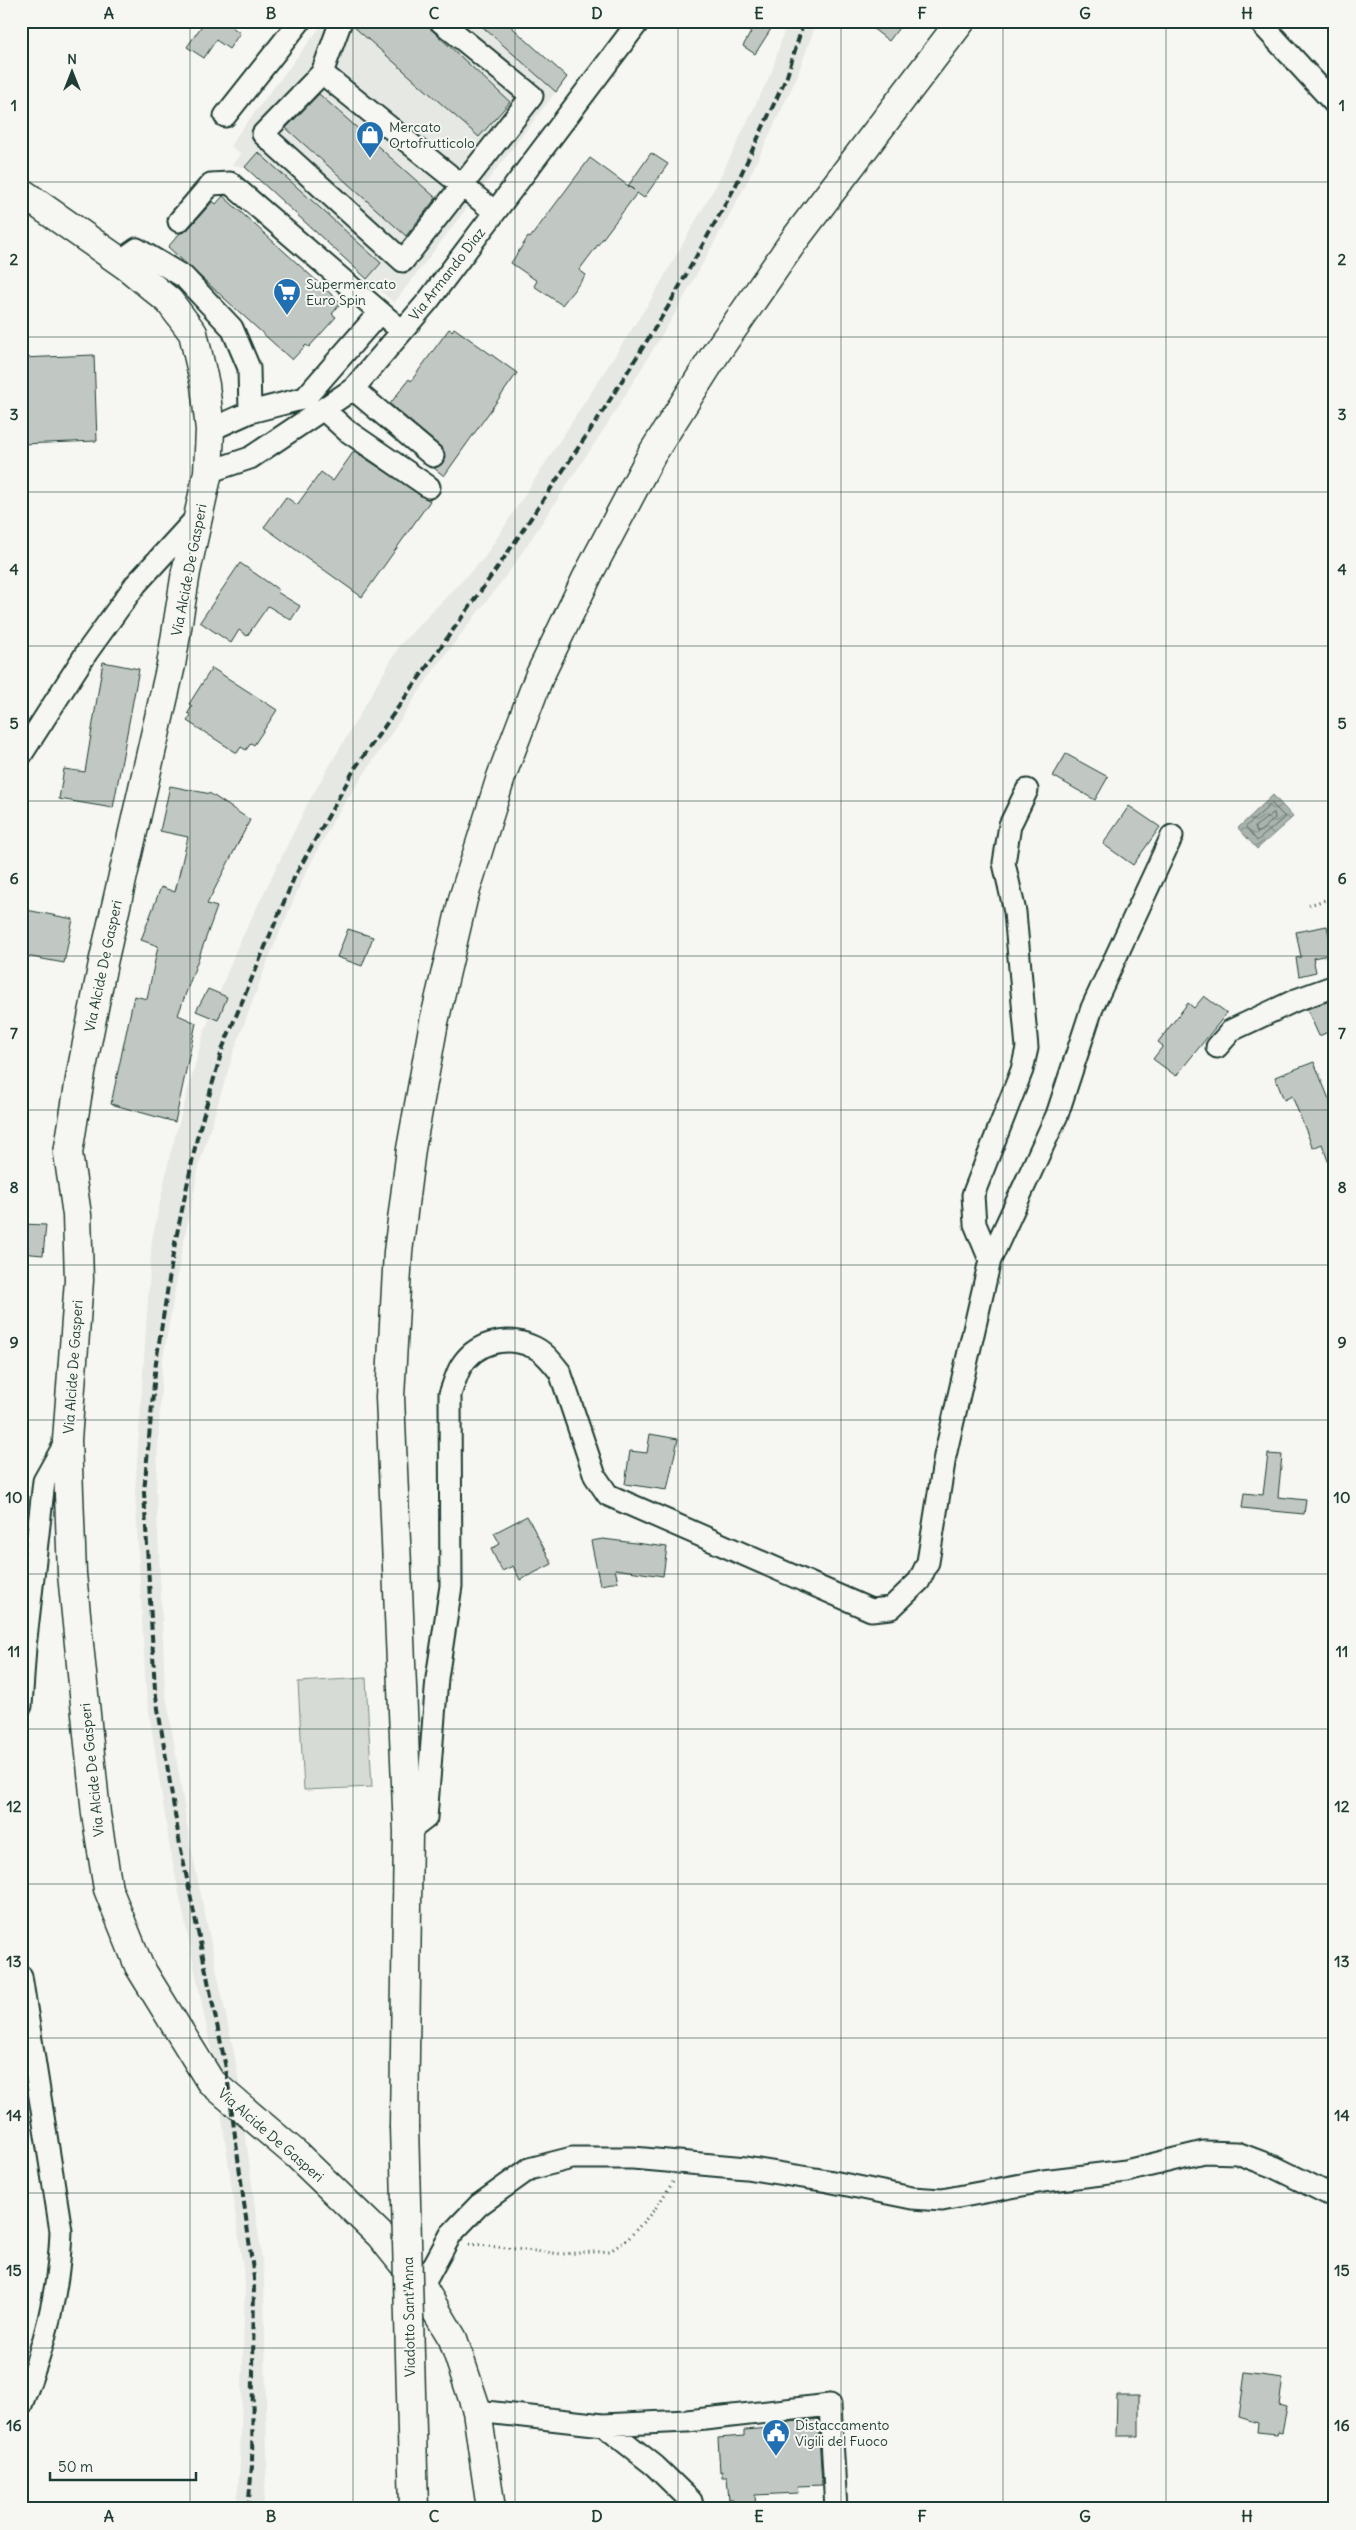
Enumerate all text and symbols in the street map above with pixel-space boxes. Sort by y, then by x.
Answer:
text: A [104,3,114,23]
text: B [266,3,277,23]
text: C [429,3,440,23]
text: D [591,3,603,23]
text: E [754,3,764,23]
text: F [917,3,927,23]
text: G [1079,3,1091,23]
text: H [1241,3,1253,23]
north arrow [48,48,98,98]
text: N [67,50,77,68]
text: 1 [11,95,17,115]
text: 1 [1339,95,1345,115]
place label: Mercato Ortofrutticolo [389,118,475,152]
shop icon: Mercato Ortofrutticolo [355,120,385,159]
street label: Via Armando Diaz [405,224,489,324]
text: 2 [10,249,19,269]
text: 2 [1338,249,1347,269]
place label: Supermercato Euro Spin [306,275,396,309]
supermarket icon: Supermercato Euro Spin [272,277,302,316]
text: 3 [9,404,19,424]
text: 3 [1337,404,1347,424]
street label: Via Alcide De Gasperi [167,502,211,638]
text: 4 [9,559,19,579]
text: 4 [1337,559,1347,579]
text: 5 [9,713,19,733]
text: 5 [1337,713,1347,733]
text: 6 [9,868,19,888]
text: 6 [1337,868,1347,888]
street label: Via Alcide De Gasperi [80,898,126,1034]
text: 7 [10,1023,18,1043]
text: 7 [1338,1023,1346,1043]
text: 8 [9,1177,19,1197]
text: 8 [1337,1177,1347,1197]
street label: Via Alcide De Gasperi [59,1299,87,1435]
text: 9 [9,1332,19,1352]
text: 9 [1337,1332,1347,1352]
text: 10 [6,1487,22,1507]
text: 10 [1334,1487,1350,1507]
text: 11 [8,1641,20,1661]
text: 11 [1336,1641,1348,1661]
street label: Via Alcide De Gasperi [76,1702,108,1838]
text: 12 [6,1796,22,1816]
text: 12 [1334,1796,1350,1816]
text: 13 [6,1951,22,1971]
text: 13 [1334,1951,1350,1971]
street label: Via Alcide De Gasperi [214,2084,328,2186]
text: 14 [6,2105,22,2125]
text: 14 [1334,2105,1350,2125]
street label: Viadotto Sant'Anna [399,2257,419,2377]
text: 15 [6,2260,22,2280]
text: 15 [1334,2260,1350,2280]
text: 16 [6,2415,22,2435]
text: 16 [1334,2415,1350,2435]
place label: Distaccamento Vigili del Fuoco [795,2416,890,2450]
public building icon: Distaccamento Vigili del Fuoco [761,2418,791,2457]
scale bar [50,2450,196,2482]
text: 50 m [58,2457,93,2476]
text: A [104,2506,114,2526]
text: B [266,2506,277,2526]
text: C [429,2506,440,2526]
text: D [591,2506,603,2526]
text: E [754,2506,764,2526]
text: F [917,2506,927,2526]
text: G [1079,2506,1091,2526]
text: H [1241,2506,1253,2526]

